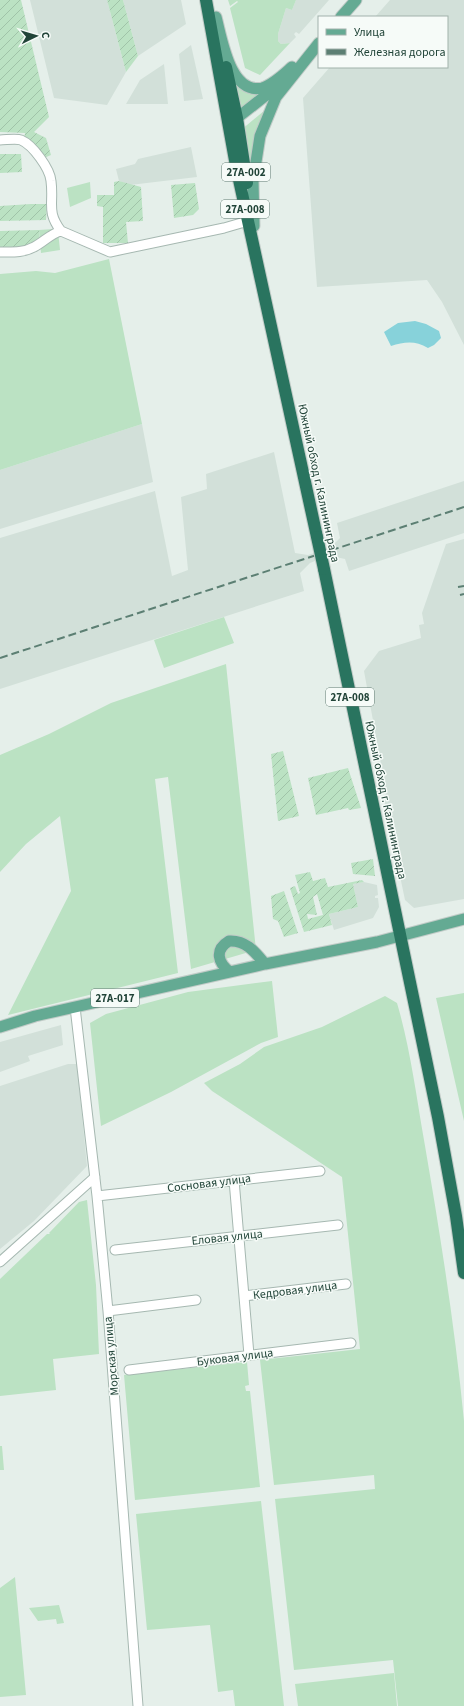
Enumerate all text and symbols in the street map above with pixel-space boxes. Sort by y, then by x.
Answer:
north arrow [16,16,56,56]
legend [318,16,448,68]
text: Улица [354,24,385,41]
text: С [38,31,53,40]
text: Железная дорога [354,44,446,61]
road number: 27А-002 [222,163,270,181]
road number: 27А-008 [221,200,269,218]
street label: Южный обход г. Калининграда [293,402,344,564]
road number: 27А-008 [326,688,374,706]
street label: Южный обход г. Калининграда [360,719,411,881]
road number: 27А-017 [91,989,139,1007]
street label: Сосновая улица [166,1170,252,1197]
street label: Еловая улица [191,1225,263,1250]
street label: Кедровая улица [252,1277,338,1304]
street label: Морская улица [100,1316,123,1396]
street label: Буковая улица [196,1344,274,1371]

